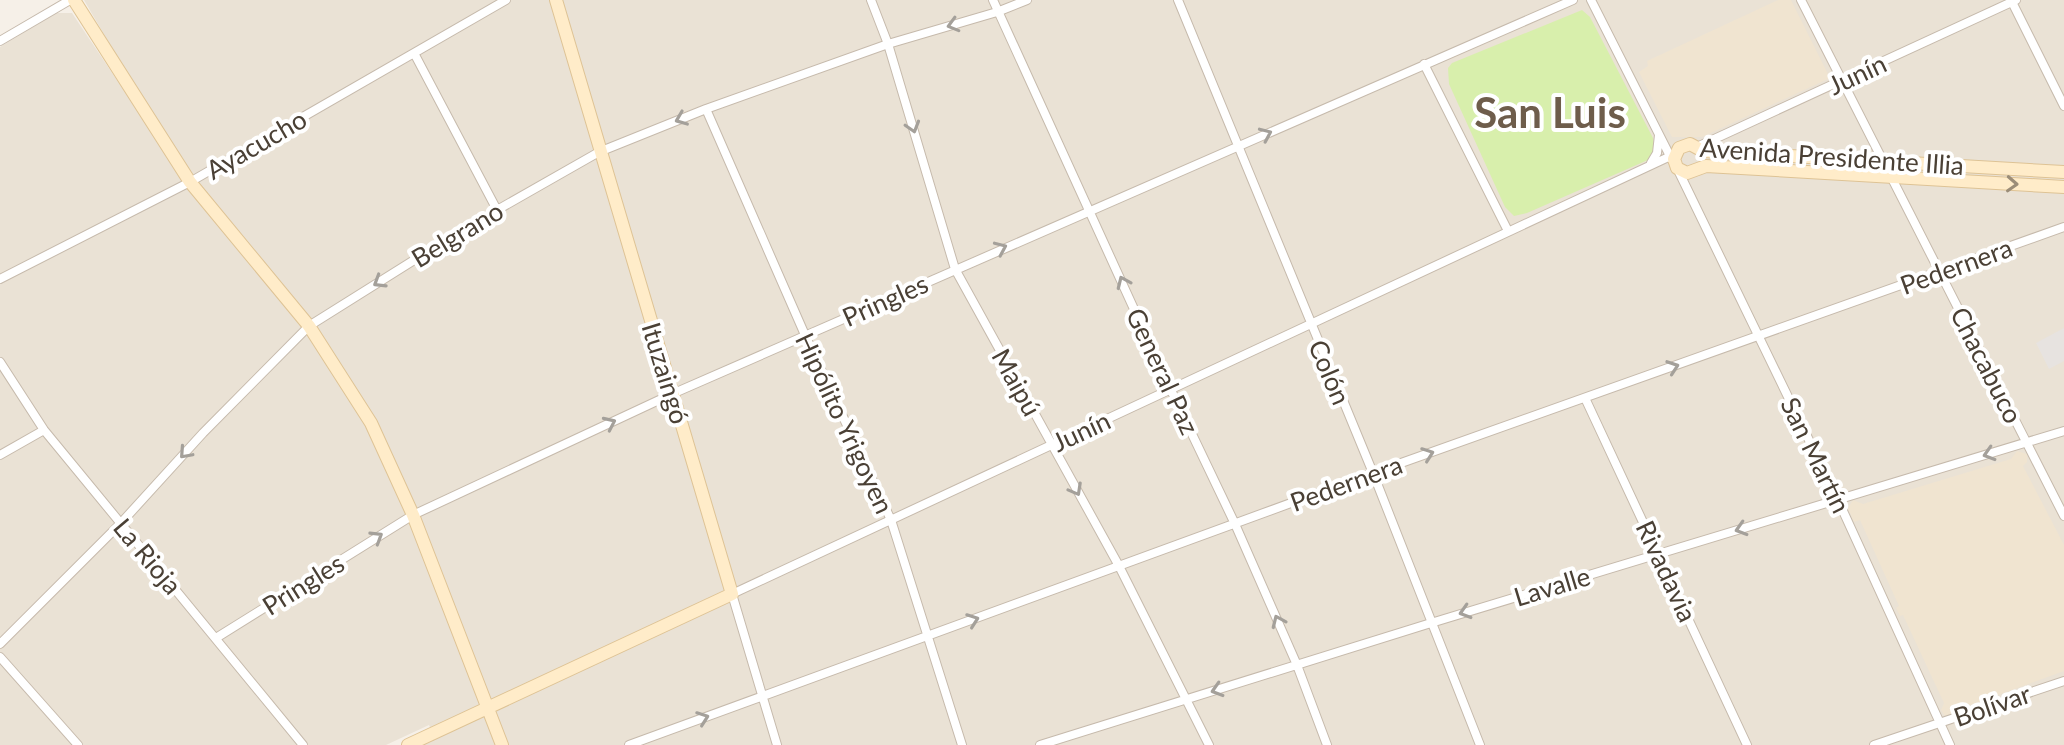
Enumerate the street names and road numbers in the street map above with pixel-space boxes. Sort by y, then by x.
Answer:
street label: Junín [1823,47,1891,101]
street label: Ayacucho [200,102,312,186]
street label: Avenida Presidente Illia [1699,131,1965,181]
street label: Belgrano [405,194,509,274]
street label: Pedernera [1896,231,2016,301]
street label: Pringles [837,267,933,333]
street label: Chacabuco [1944,302,2030,428]
street label: General Paz [1120,303,1206,439]
street label: Ituzaingó [635,318,697,428]
street label: Hipólito Yrigoyen [789,327,901,519]
street label: Colón [1302,335,1358,409]
street label: Maipú [986,343,1048,421]
street label: San Martín [1774,392,1858,518]
street label: Junín [1047,404,1115,458]
street label: Pedernera [1286,448,1406,518]
street label: La Rioja [107,512,189,600]
street label: Rivadavia [1630,515,1704,627]
street label: Pringles [256,547,350,621]
street label: Lavalle [1510,559,1594,613]
street label: Bolívar [1949,677,2035,733]

